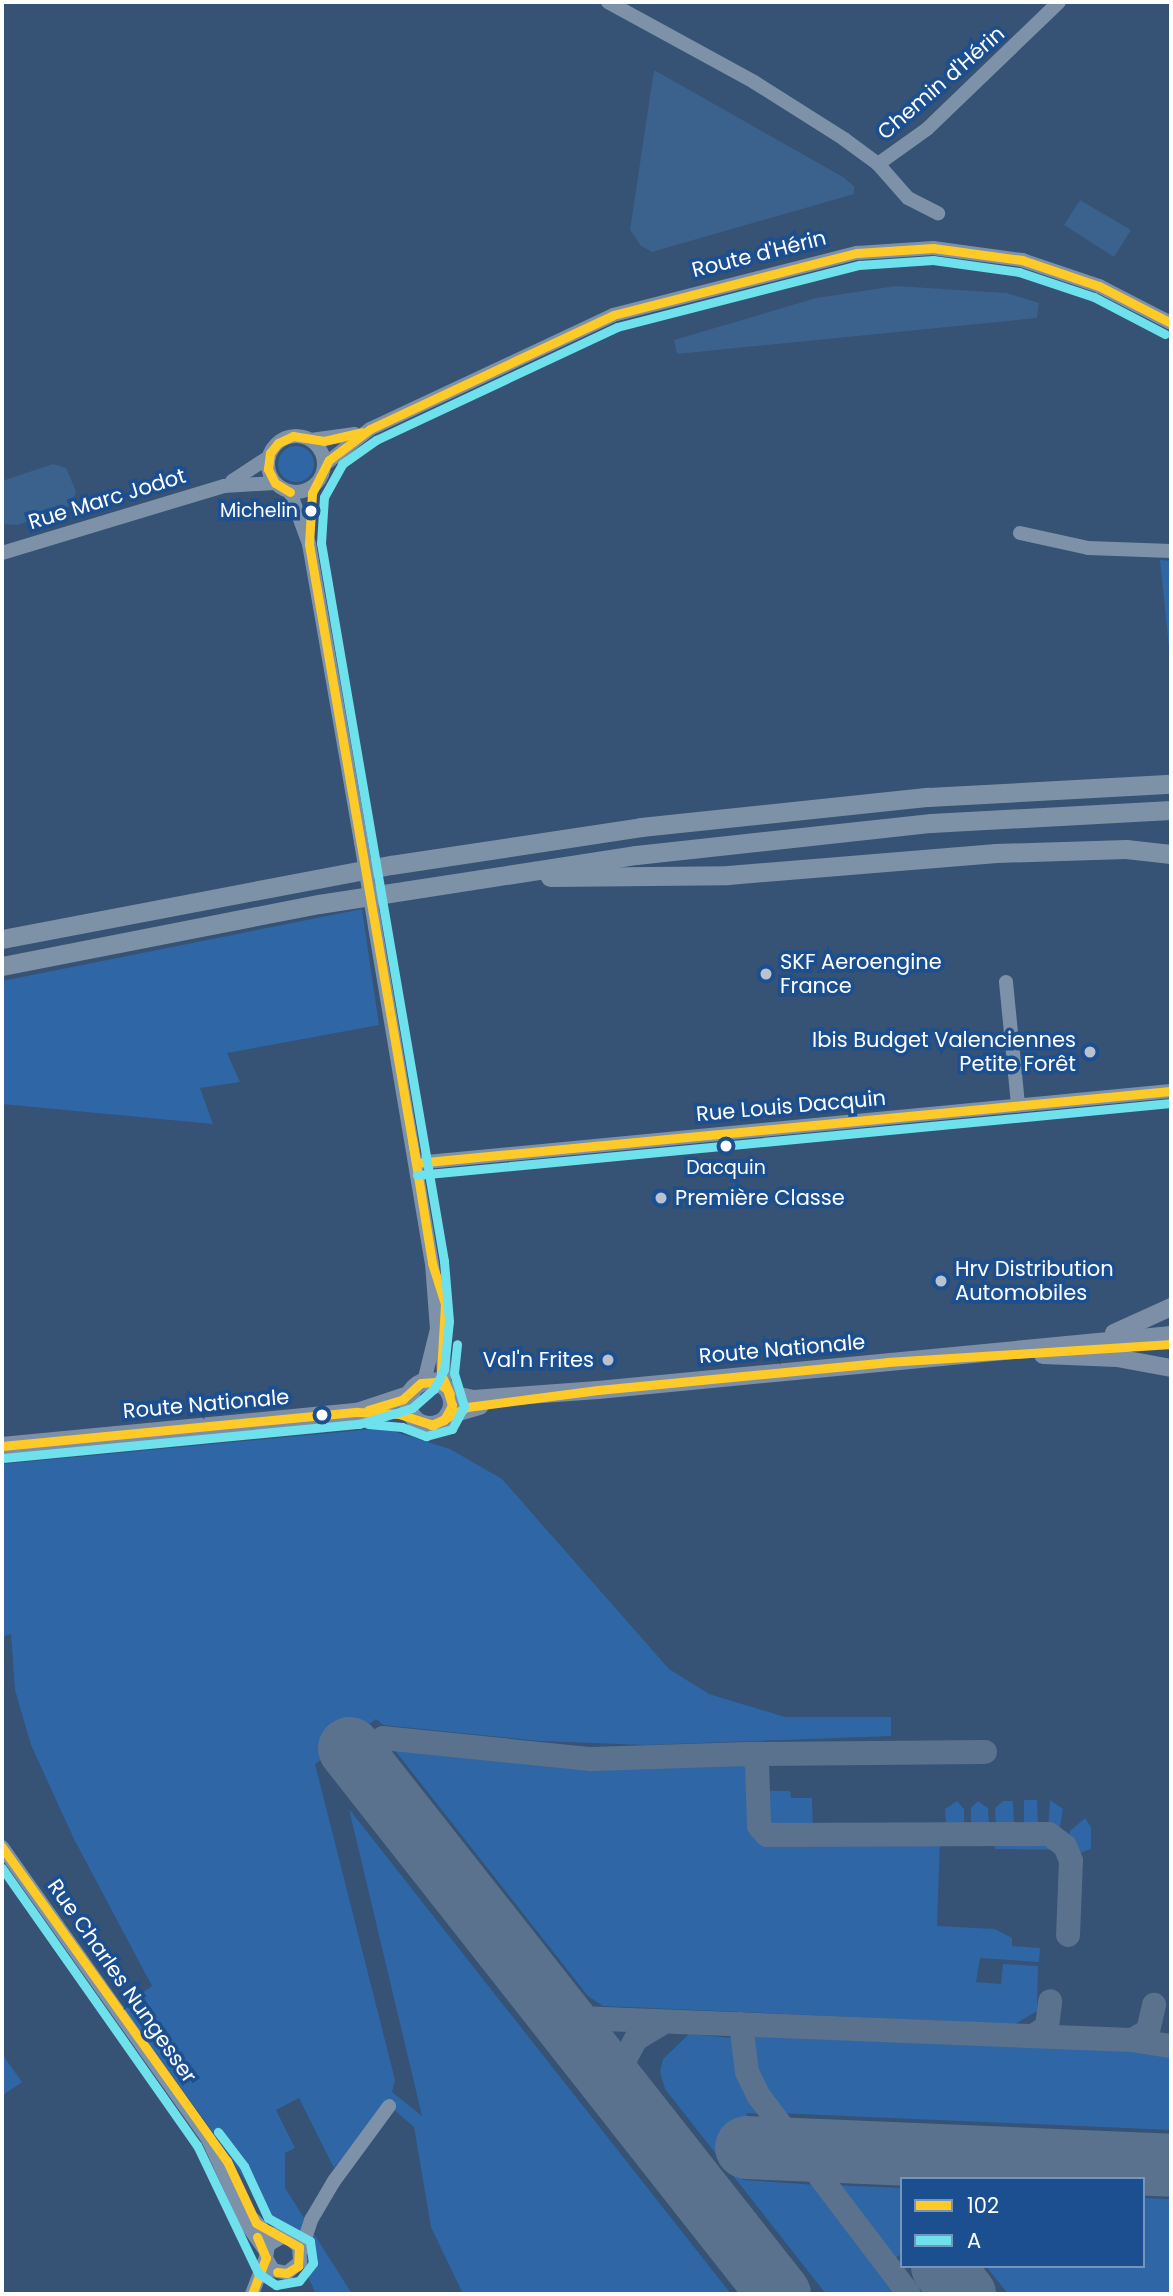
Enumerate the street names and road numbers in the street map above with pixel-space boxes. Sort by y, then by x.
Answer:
street label: Chemin d'Hérin [872,21,1010,145]
street label: Route d'Hérin [689,225,829,283]
street label: Rue Marc Jodot [25,463,189,535]
street label: Rue Louis Dacquin [695,1085,887,1127]
street label: Route Nationale [698,1329,866,1369]
street label: Route Nationale [122,1384,290,1424]
street label: Rue Charles Nungesser [42,1874,202,2088]

